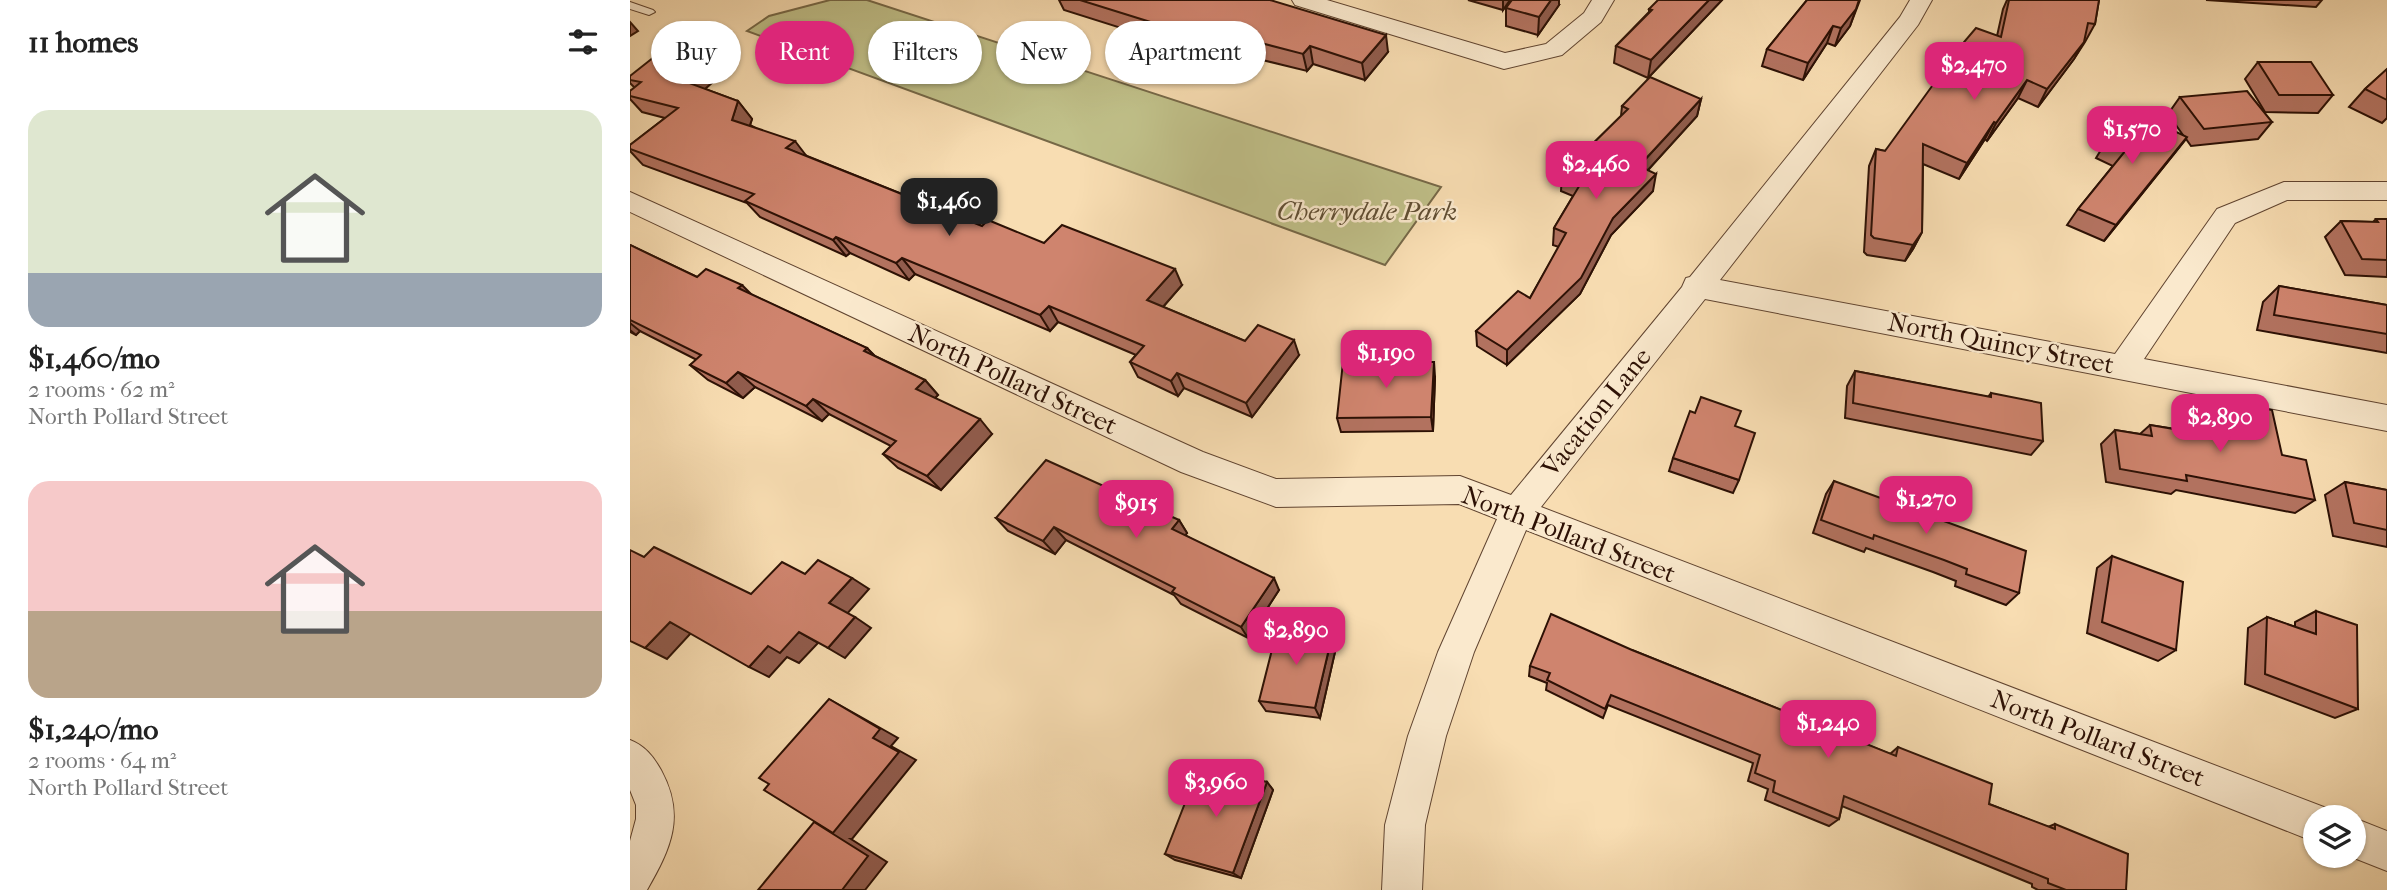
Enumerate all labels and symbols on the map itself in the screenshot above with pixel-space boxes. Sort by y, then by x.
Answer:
pin: $2,470 [1917,42,2031,102]
pin: $1,570 [2075,106,2189,166]
pin: $2,460 [1539,142,1653,201]
pin: $1,460 [892,178,1006,238]
park label: Cherrydale Park [1277,196,1457,227]
street label: North Quincy Street [1885,306,2117,381]
street label: North Pollard Street [904,318,1123,442]
pin: $1,190 [1329,330,1443,390]
street label: Vacation Lane [1534,342,1658,484]
pin: $2,890 [2163,394,2277,454]
pin: $1,270 [1869,476,1983,536]
street label: North Pollard Street [1458,479,1681,590]
pin: $915 [1095,480,1177,540]
pin: $2,890 [1239,608,1353,667]
street label: North Pollard Street [1987,683,2210,794]
pin: $1,240 [1771,700,1885,760]
pin: $3,960 [1159,760,1273,819]

